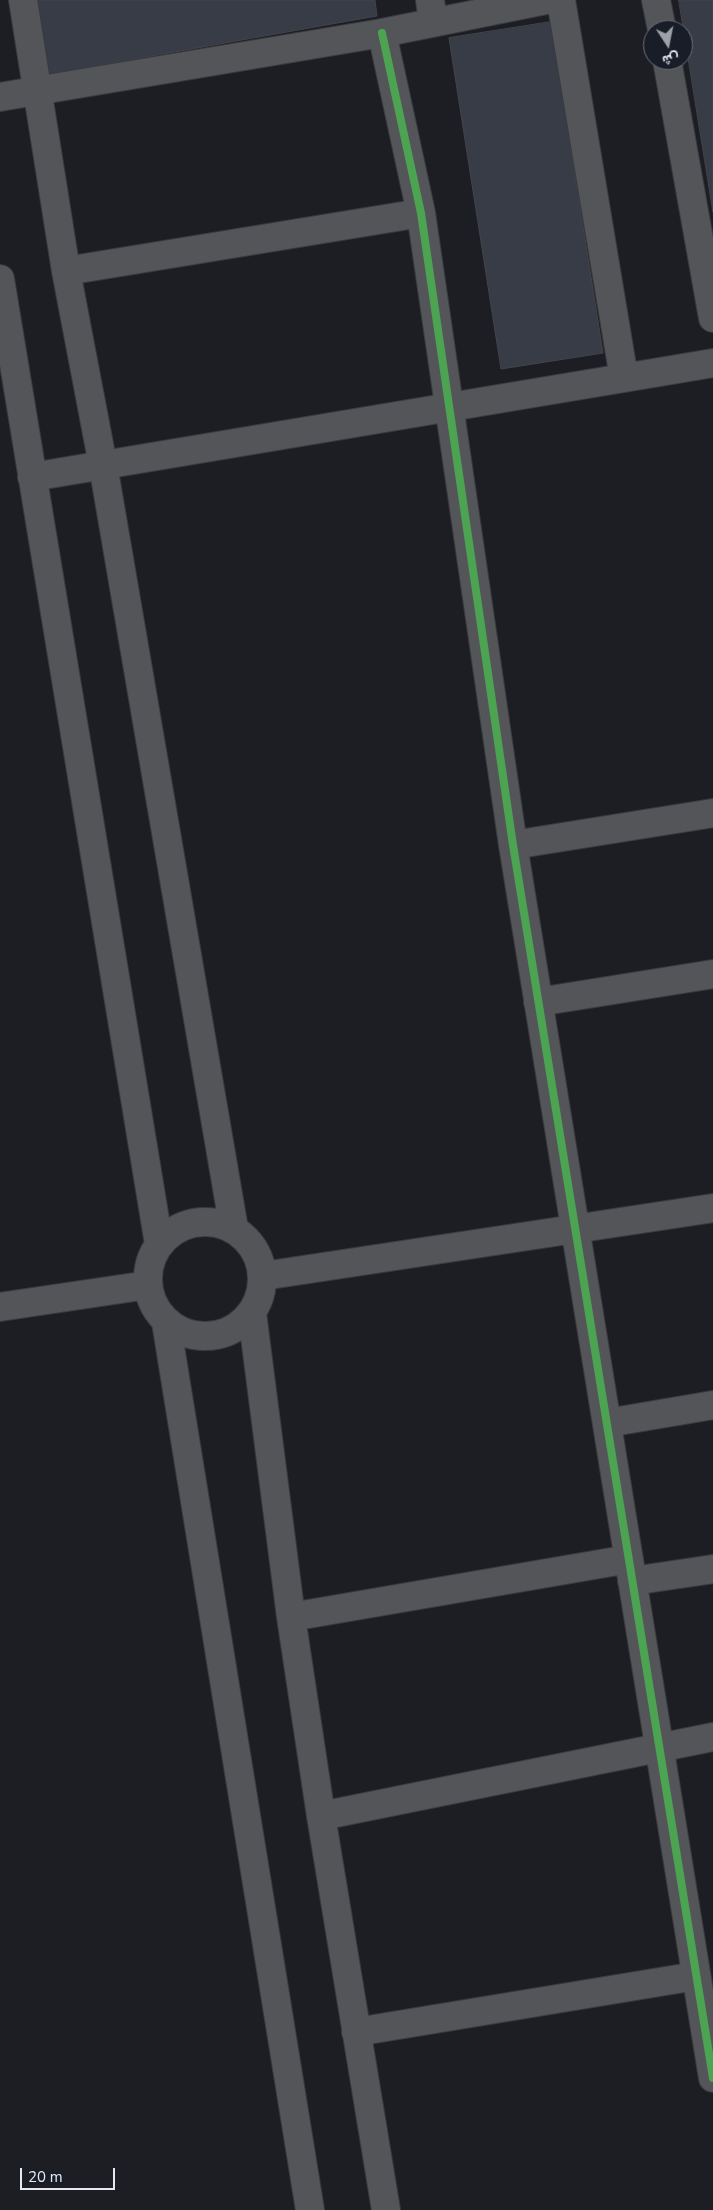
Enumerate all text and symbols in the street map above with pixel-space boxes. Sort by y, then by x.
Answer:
north arrow [643,20,693,70]
text: ش [661,48,681,70]
scale bar [22,2158,118,2190]
text: 20 m [28,2167,63,2187]

